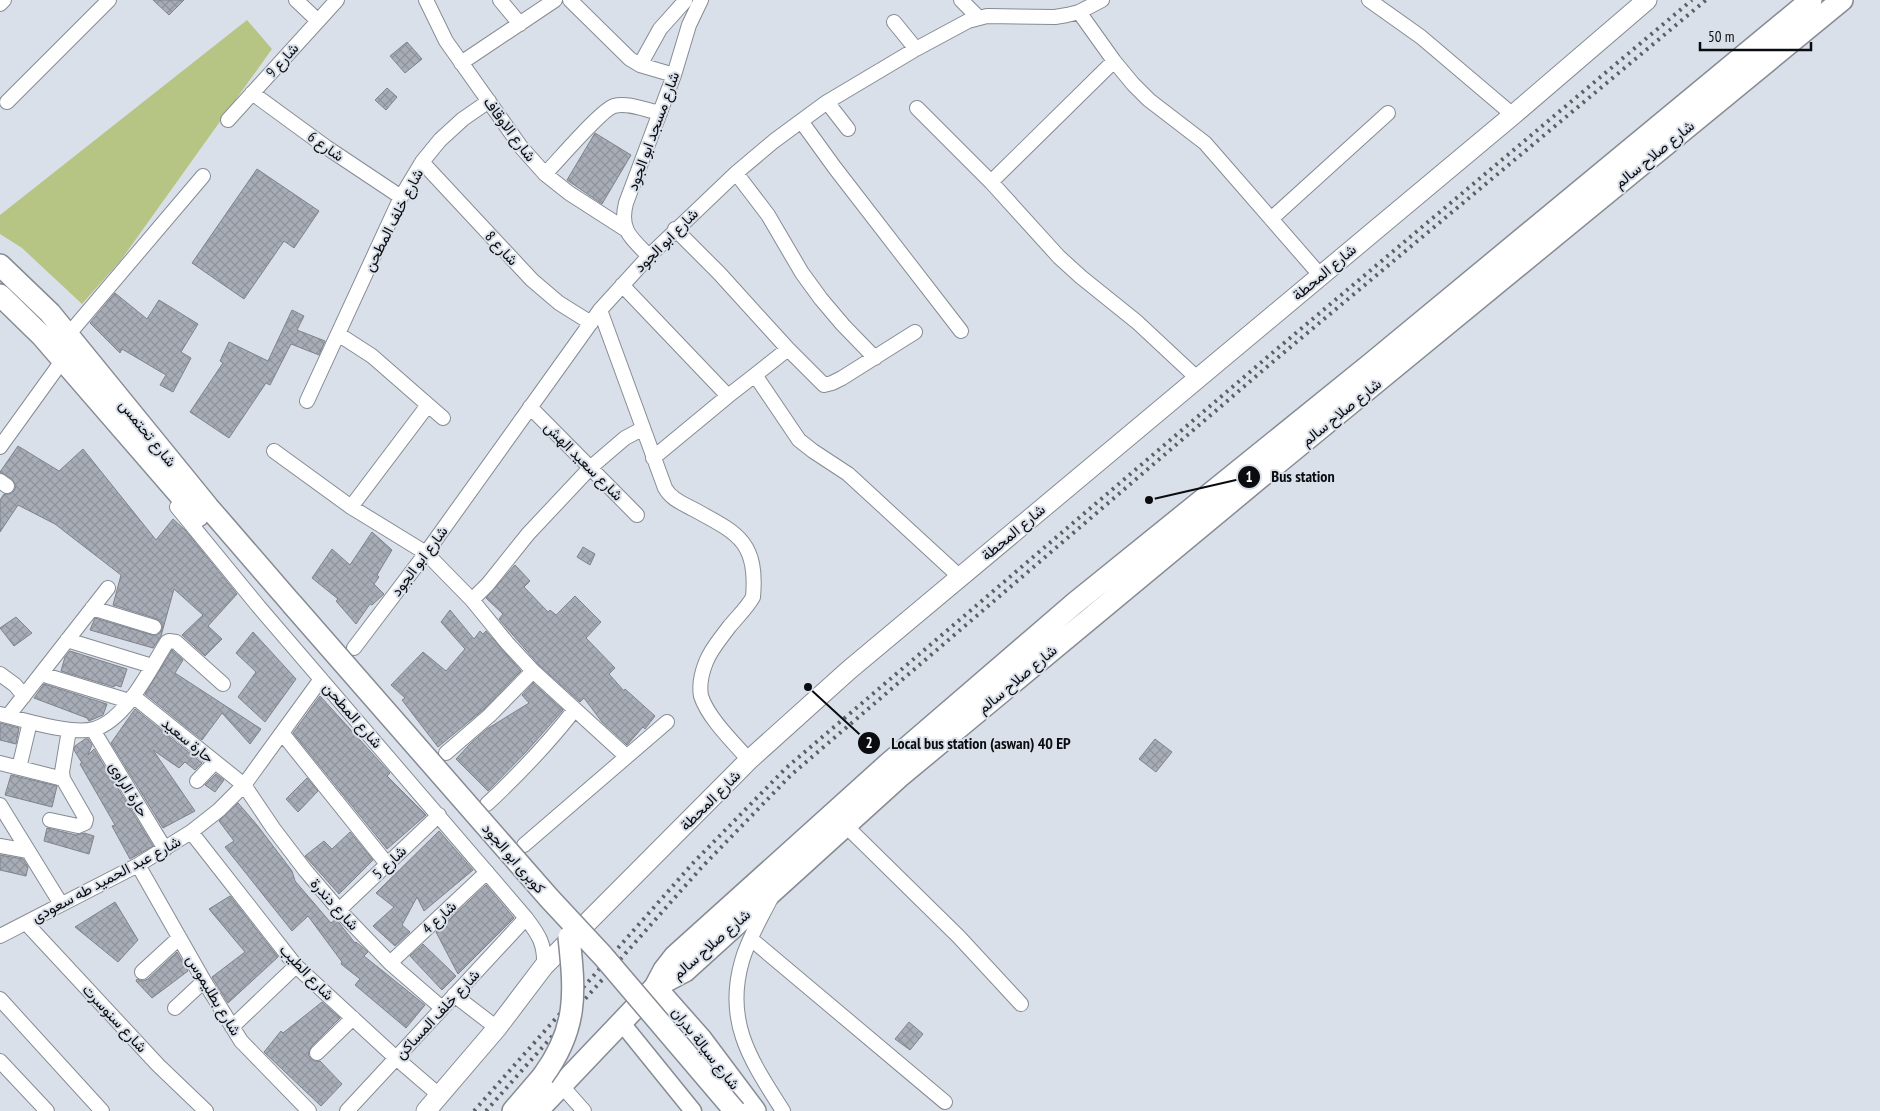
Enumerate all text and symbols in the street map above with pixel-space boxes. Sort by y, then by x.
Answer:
scale bar [1700,20,1811,52]
text: 50 m [1708,27,1734,46]
street label: شارع 9 [262,39,304,83]
street label: شارع مسجد ابو الجود [623,69,685,194]
street label: شارع الاوقاف [478,93,540,166]
street label: شارع صلاح سالم [1610,116,1699,194]
street label: شارع 6 [303,127,348,167]
street label: شارع خلف المطحن [359,165,429,276]
street label: شارع ابو الجود [630,204,704,277]
street label: شارع 8 [480,227,523,271]
street label: شارع المحطة [1288,240,1361,306]
street label: شارع صلاح سالم [1297,374,1386,452]
street label: شارع تحتمس [114,396,181,472]
street label: شارع سعيد الهش [539,417,628,506]
callout: Bus station [1236,461,1345,492]
text: Bus station [1271,466,1335,486]
text: 1 [1245,467,1253,486]
street label: شارع المحطة [977,500,1050,566]
street label: شارع ابو الجود [386,522,453,601]
street label: شارع صلاح سالم [973,640,1062,719]
street label: شارع المطحن [318,678,387,753]
street label: حارة سعيد [158,713,218,767]
callout: Local bus station (aswan) 40 EP [857,728,1081,759]
text: 2 [865,733,873,752]
text: Local bus station (aswan) 40 EP [891,733,1071,753]
street label: حارة الراوى [104,758,153,821]
street label: شارع المحطة [676,766,746,836]
street label: كوبرى ابو الجود [478,819,550,898]
street label: شارع عبد الحميد طه سعودى [28,831,185,928]
street label: شارع 5 [368,841,412,884]
street label: شارع دندرة [305,874,363,936]
street label: شارع 4 [418,896,462,939]
street label: شارع صلاح سالم [668,905,756,985]
street label: شارع الطيب [274,940,338,1006]
street label: شارع بطليموس [181,951,246,1040]
street label: شارع خلف المساكن [391,965,485,1064]
street label: شارع سنوسرت [77,980,152,1058]
street label: شارع سيالة بدران [666,1003,744,1095]

